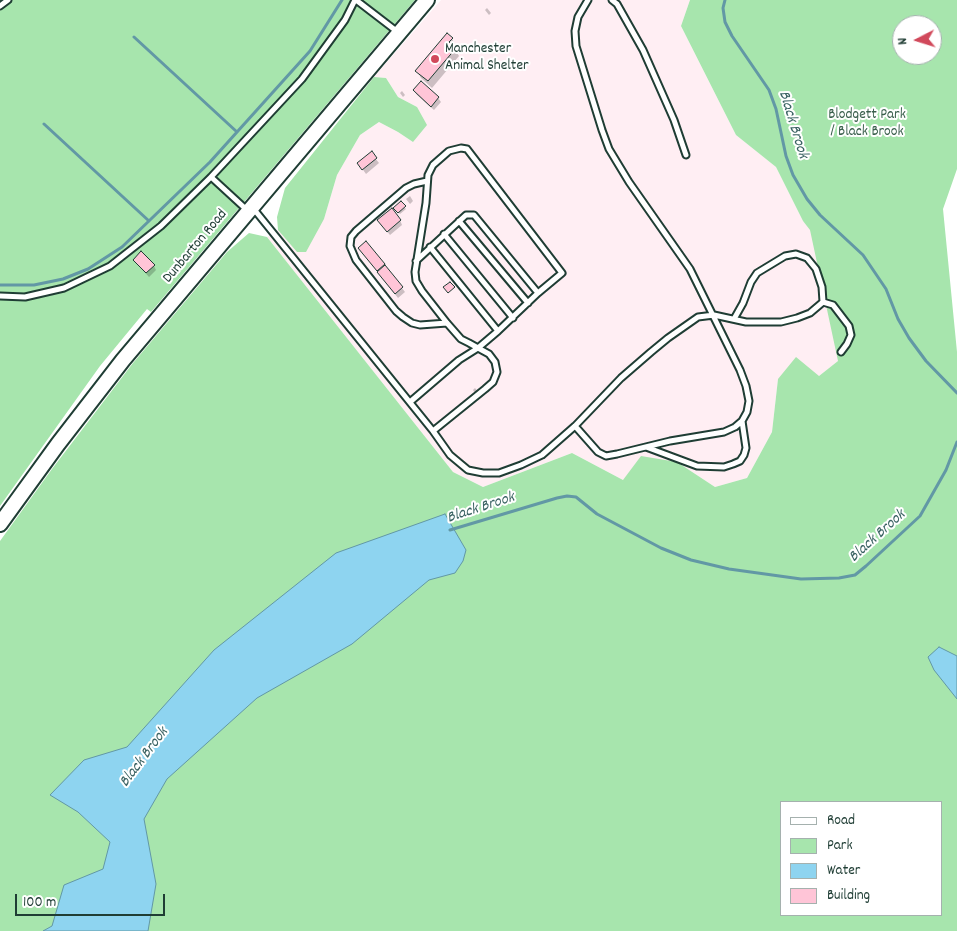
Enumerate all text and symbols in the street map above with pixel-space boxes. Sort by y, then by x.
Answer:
north arrow [892,15,942,65]
text: N [893,37,913,46]
place label: Manchester Animal Shelter [445,41,529,76]
marker: Manchester Animal Shelter [429,53,441,65]
water label: Black Brook [773,89,811,161]
park label: Blodgett Park / Black Brook [828,107,906,142]
street label: Dunbarton Road [160,206,232,288]
water label: Black Brook [445,489,517,529]
water label: Black Brook [846,506,910,568]
water label: Black Brook [116,724,174,792]
legend [780,801,942,916]
text: Road [827,810,855,832]
text: Park [827,835,853,857]
text: Water [827,860,860,882]
scale bar [18,884,168,916]
text: Building [827,885,870,907]
text: 100 m [23,892,56,914]

